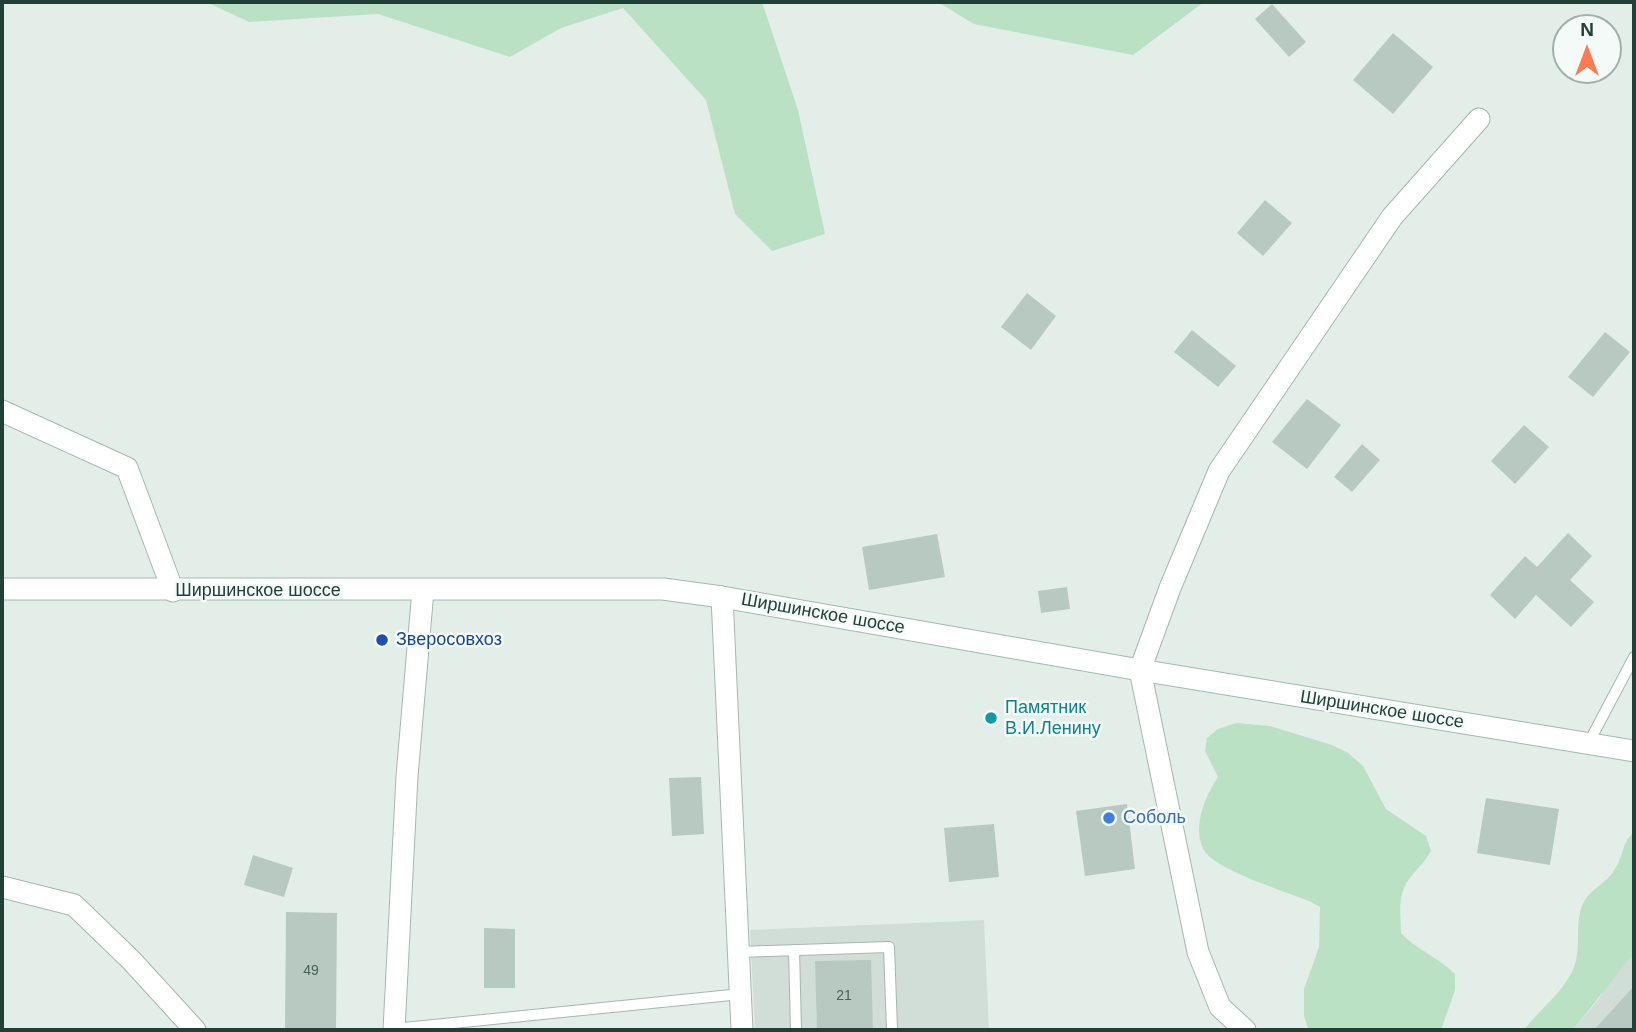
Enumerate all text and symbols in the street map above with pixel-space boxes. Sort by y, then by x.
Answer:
north arrow [1552,14,1622,84]
text: N [1580,19,1594,40]
street label: Ширшинское шоссе [175,580,341,602]
street label: Ширшинское шоссе [740,589,906,639]
place label: Зверосовхоз [396,629,502,651]
marker: Зверосовхоз [374,632,390,648]
street label: Ширшинское шоссе [1299,686,1465,734]
place label: Памятник В.И.Ленину [1005,697,1101,740]
marker: Памятник В.И.Ленину [983,710,999,726]
place label: Соболь [1123,807,1186,829]
marker: Соболь [1101,810,1117,826]
house number: 49 [303,963,319,979]
house number: 21 [836,988,852,1004]

